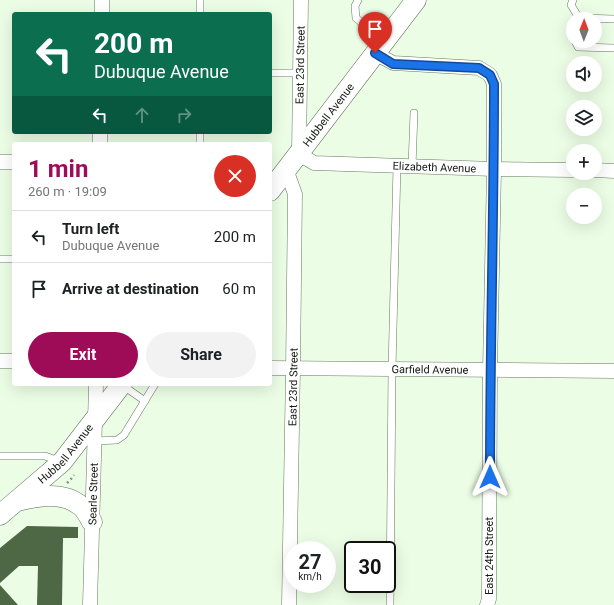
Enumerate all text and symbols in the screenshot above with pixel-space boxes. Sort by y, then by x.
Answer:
pin [358,12,392,53]
north arrow [566,12,602,48]
map controls [566,12,602,224]
icon: arrive [364,18,386,40]
street label: East 23rd Street [293,25,308,104]
text: 200 m [94,27,173,60]
icon: left [28,28,80,80]
button: sound [566,56,602,92]
text: Dubuque Avenue [94,61,229,82]
street label: Hubbell Avenue [300,81,357,149]
button: layers [566,100,602,136]
icon: left [89,104,111,126]
icon: ahead [131,104,153,126]
icon: right [173,104,195,126]
button: + [566,144,602,180]
text: 1 min [28,155,88,183]
button: close [214,155,256,197]
street label: Elizabeth Avenue [392,160,477,175]
text: 260 m · 19:09 [28,184,107,199]
button: − [566,188,602,224]
text: Turn left [62,220,119,238]
icon: left [28,226,50,248]
text: 200 m [214,228,256,246]
text: Dubuque Avenue [62,238,159,253]
icon: arrive [28,278,50,300]
text: Arrive at destination [62,280,199,298]
text: 60 m [222,280,256,298]
button: Exit [28,332,138,378]
button: Share [146,332,256,378]
street label: East 23rd Street [286,347,301,426]
street label: Garfield Avenue [392,363,469,377]
street label: Hubbell Avenue [36,421,96,487]
position arrow [469,456,511,498]
street label: Searle Street [86,462,101,525]
street label: East 24th Street [483,517,496,595]
speed limit sign: 30 [344,541,396,593]
text: 27 [299,550,321,574]
text: km/h [298,571,322,582]

